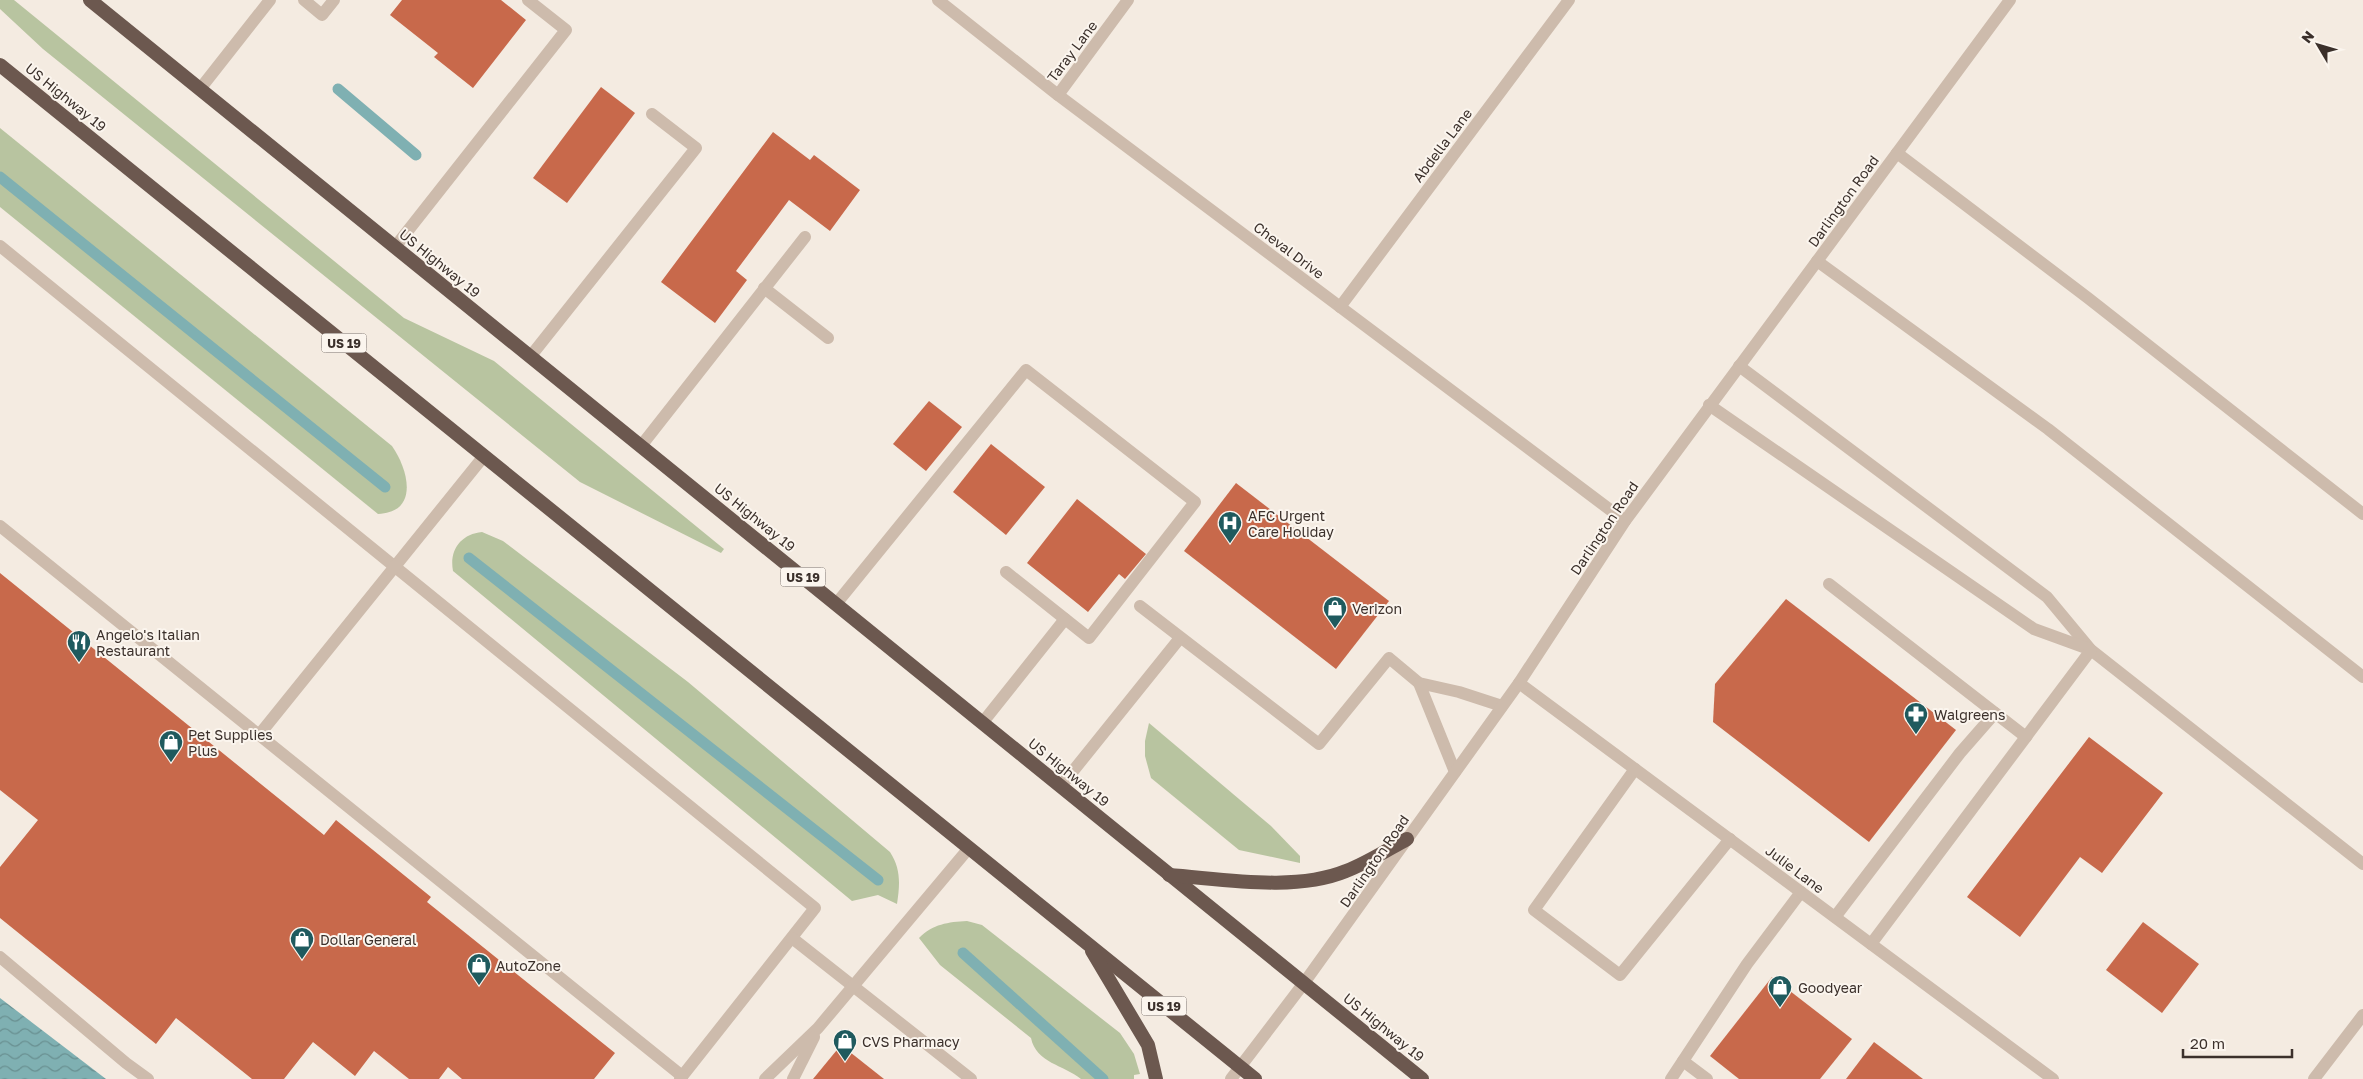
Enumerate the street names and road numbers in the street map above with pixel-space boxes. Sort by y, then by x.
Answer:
street label: Taray Lane [1043,17,1101,85]
street label: US Highway 19 [22,59,110,135]
street label: Abdella Lane [1409,105,1475,185]
street label: Darlington Road [1804,152,1882,250]
street label: Cheval Drive [1250,218,1328,282]
street label: US Highway 19 [396,225,484,301]
road number: US 19 [322,333,366,352]
street label: Darlington Road [1566,478,1642,578]
street label: US Highway 19 [711,479,799,555]
road number: US 19 [780,568,826,586]
street label: US Highway 19 [1025,734,1113,810]
street label: Darlington Road [1336,811,1412,911]
street label: Julie Lane [1762,841,1828,897]
street label: US Highway 19 [1340,989,1428,1065]
road number: US 19 [1142,996,1186,1016]

